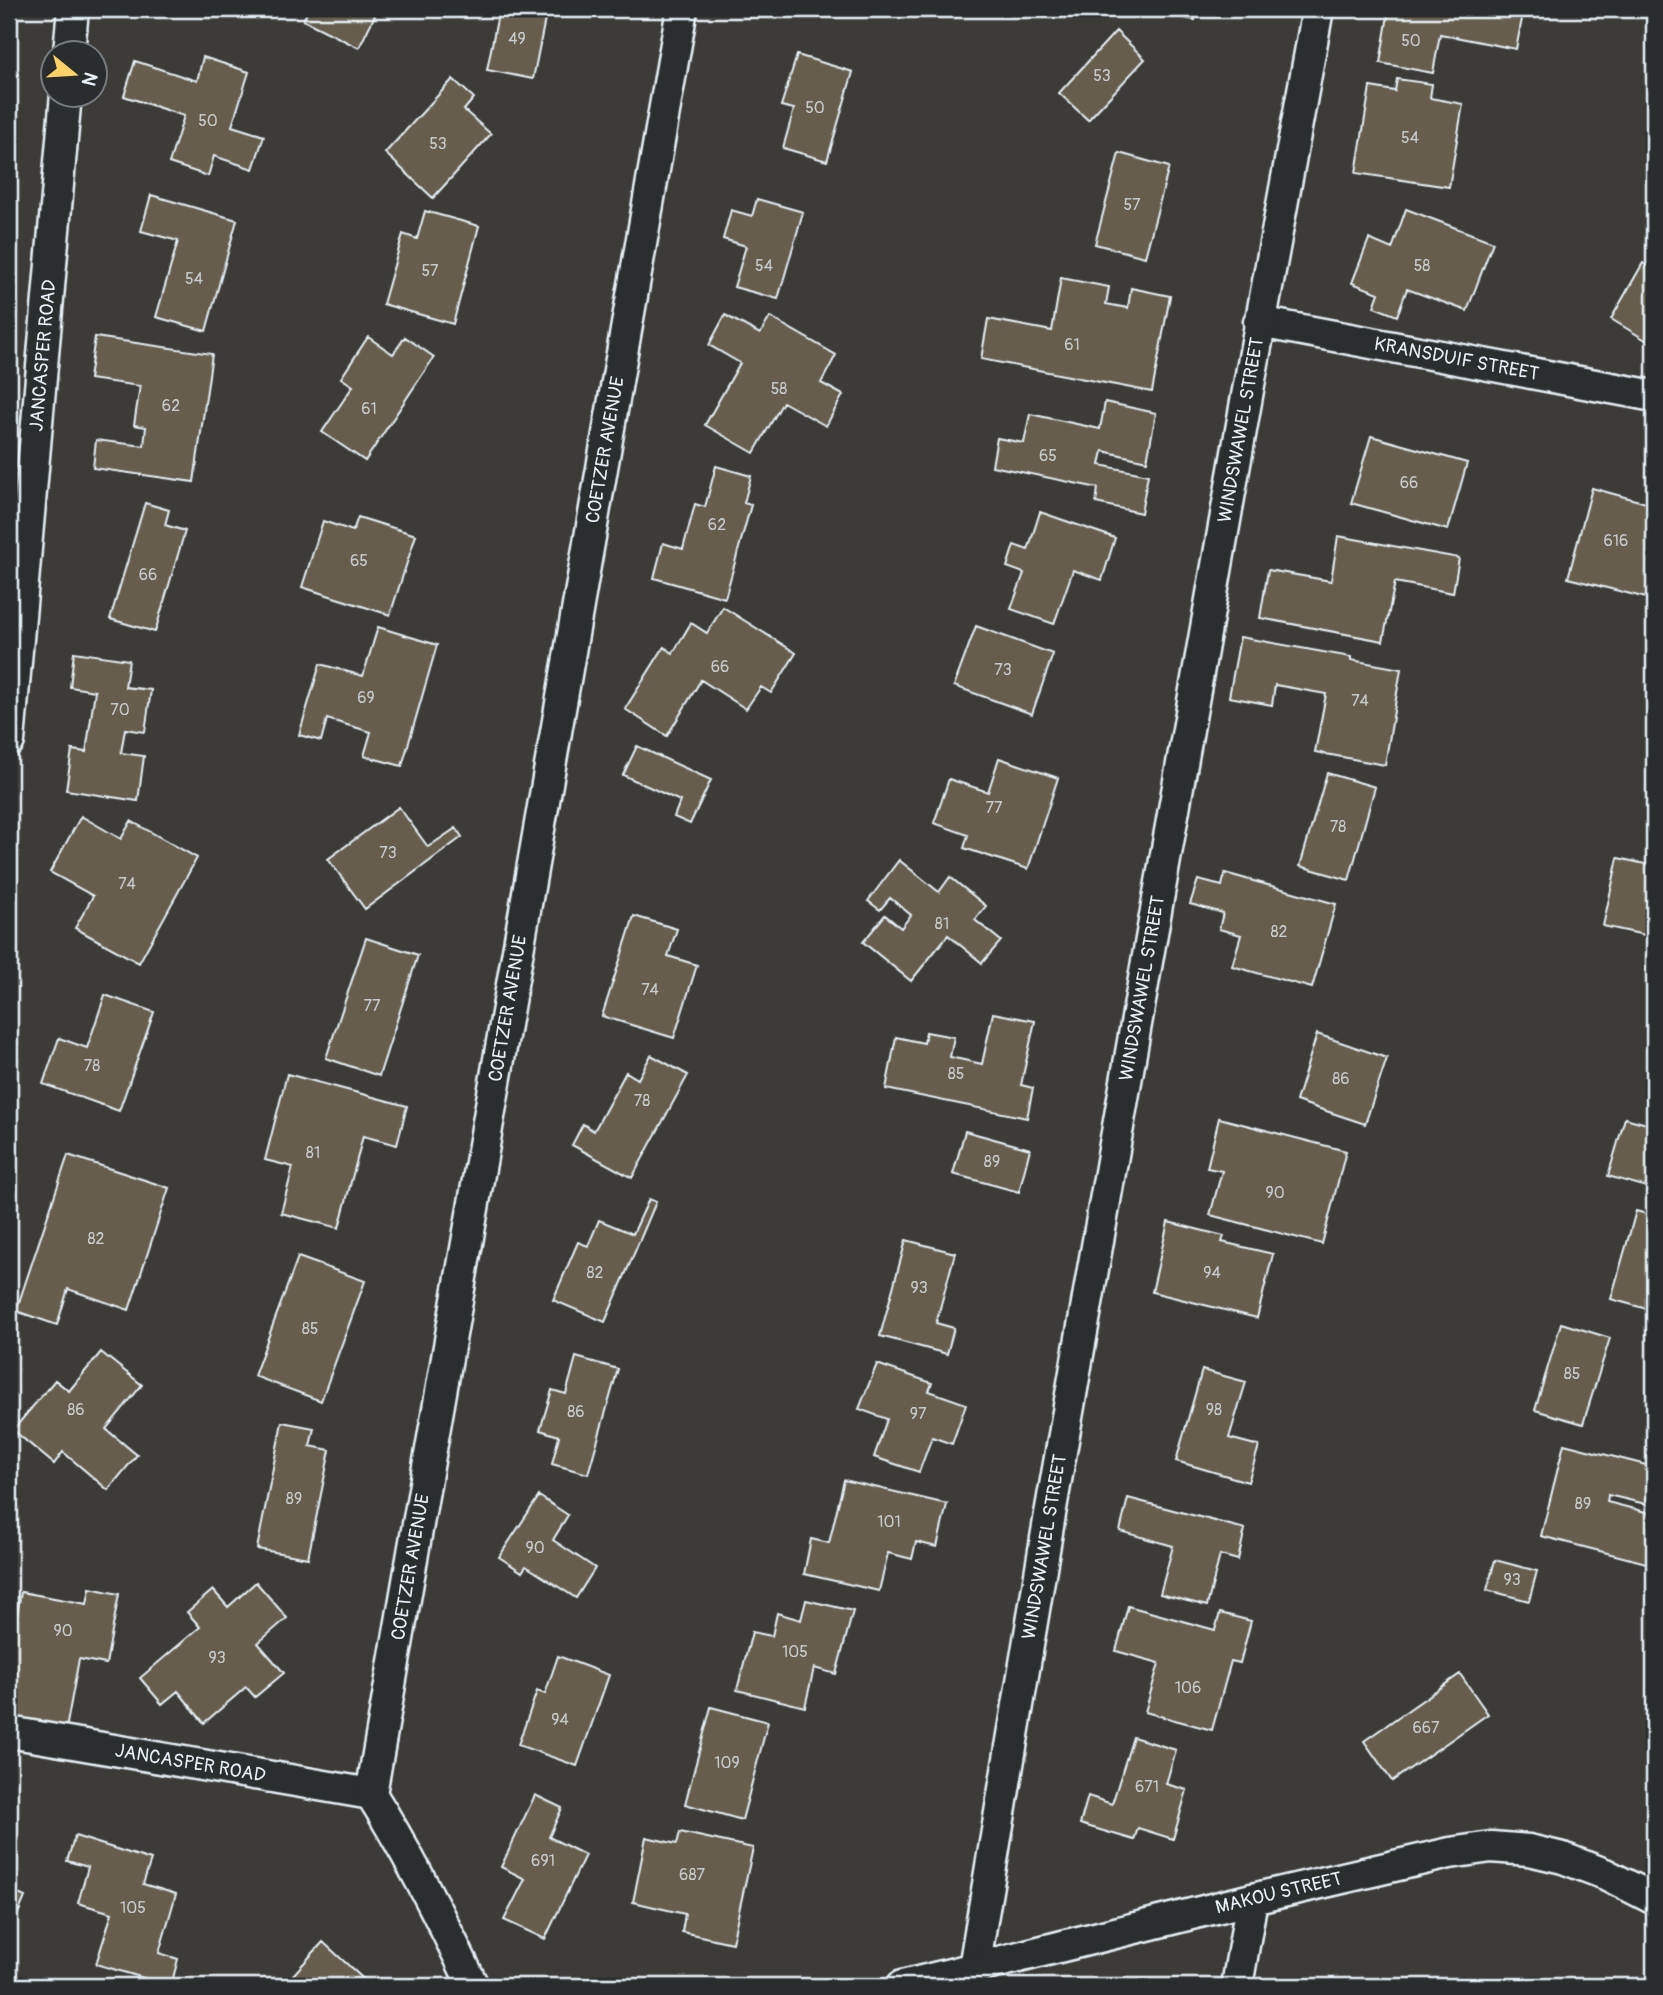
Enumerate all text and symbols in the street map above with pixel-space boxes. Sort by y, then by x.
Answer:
house number: 49 [508,29,526,49]
house number: 50 [1401,31,1421,51]
north arrow [38,38,108,108]
house number: 53 [1093,66,1111,86]
text: N [76,69,103,89]
house number: 50 [805,98,825,118]
house number: 50 [198,111,218,131]
house number: 54 [1401,128,1419,148]
house number: 53 [429,134,447,154]
house number: 57 [1123,195,1141,215]
house number: 54 [755,256,773,276]
house number: 58 [1414,256,1430,276]
house number: 57 [421,261,439,281]
house number: 54 [185,269,203,289]
street label: JANCASPER ROAD [24,278,62,432]
street label: KRANSDUIF STREET [1372,332,1541,386]
house number: 61 [1064,335,1080,355]
street label: WINDSWAWEL STREET [1213,336,1269,524]
street label: COETZER AVENUE [581,375,630,525]
house number: 58 [771,379,787,399]
house number: 62 [162,396,180,416]
house number: 61 [361,399,377,419]
house number: 65 [1039,446,1057,466]
house number: 66 [1400,473,1418,493]
house number: 62 [708,515,726,535]
house number: 616 [1604,531,1628,551]
house number: 65 [350,551,368,571]
house number: 66 [139,565,157,585]
house number: 66 [711,657,729,677]
house number: 73 [994,660,1012,680]
house number: 69 [357,688,375,708]
house number: 74 [1351,691,1369,711]
house number: 70 [110,700,130,720]
house number: 77 [986,798,1003,818]
house number: 78 [1330,817,1346,837]
house number: 73 [379,843,397,863]
house number: 74 [118,874,136,894]
street label: WINDSWAWEL STREET [1114,894,1170,1083]
house number: 81 [935,914,949,934]
house number: 82 [1270,922,1288,942]
street label: COETZER AVENUE [483,933,532,1084]
house number: 74 [641,980,659,1000]
house number: 77 [364,996,381,1016]
house number: 78 [84,1056,100,1076]
house number: 85 [948,1064,964,1084]
house number: 86 [1332,1069,1350,1089]
house number: 78 [634,1091,650,1111]
house number: 81 [306,1143,320,1163]
house number: 89 [984,1152,1000,1172]
house number: 90 [1265,1183,1285,1203]
house number: 82 [87,1229,105,1249]
house number: 82 [586,1263,604,1283]
house number: 94 [1203,1263,1221,1283]
house number: 93 [910,1278,928,1298]
house number: 85 [302,1319,318,1339]
house number: 85 [1564,1364,1580,1384]
house number: 86 [67,1400,85,1420]
house number: 98 [1206,1400,1222,1420]
house number: 86 [567,1402,585,1422]
house number: 97 [910,1404,927,1424]
street label: WINDSWAWEL STREET [1017,1452,1072,1641]
house number: 89 [286,1489,302,1509]
street label: COETZER AVENUE [386,1492,435,1642]
house number: 89 [1575,1494,1591,1514]
house number: 101 [877,1512,901,1532]
house number: 90 [525,1538,545,1558]
house number: 93 [1503,1570,1521,1590]
house number: 90 [53,1621,73,1641]
house number: 105 [782,1642,808,1662]
house number: 93 [208,1648,226,1668]
house number: 106 [1175,1678,1201,1698]
house number: 94 [551,1710,569,1730]
house number: 667 [1413,1718,1440,1738]
street label: JANCASPER ROAD [113,1738,268,1788]
house number: 109 [714,1753,740,1773]
house number: 671 [1135,1777,1159,1797]
house number: 691 [531,1851,555,1871]
house number: 687 [679,1865,705,1885]
street label: MAKOU STREET [1213,1866,1344,1920]
house number: 105 [120,1898,146,1918]

